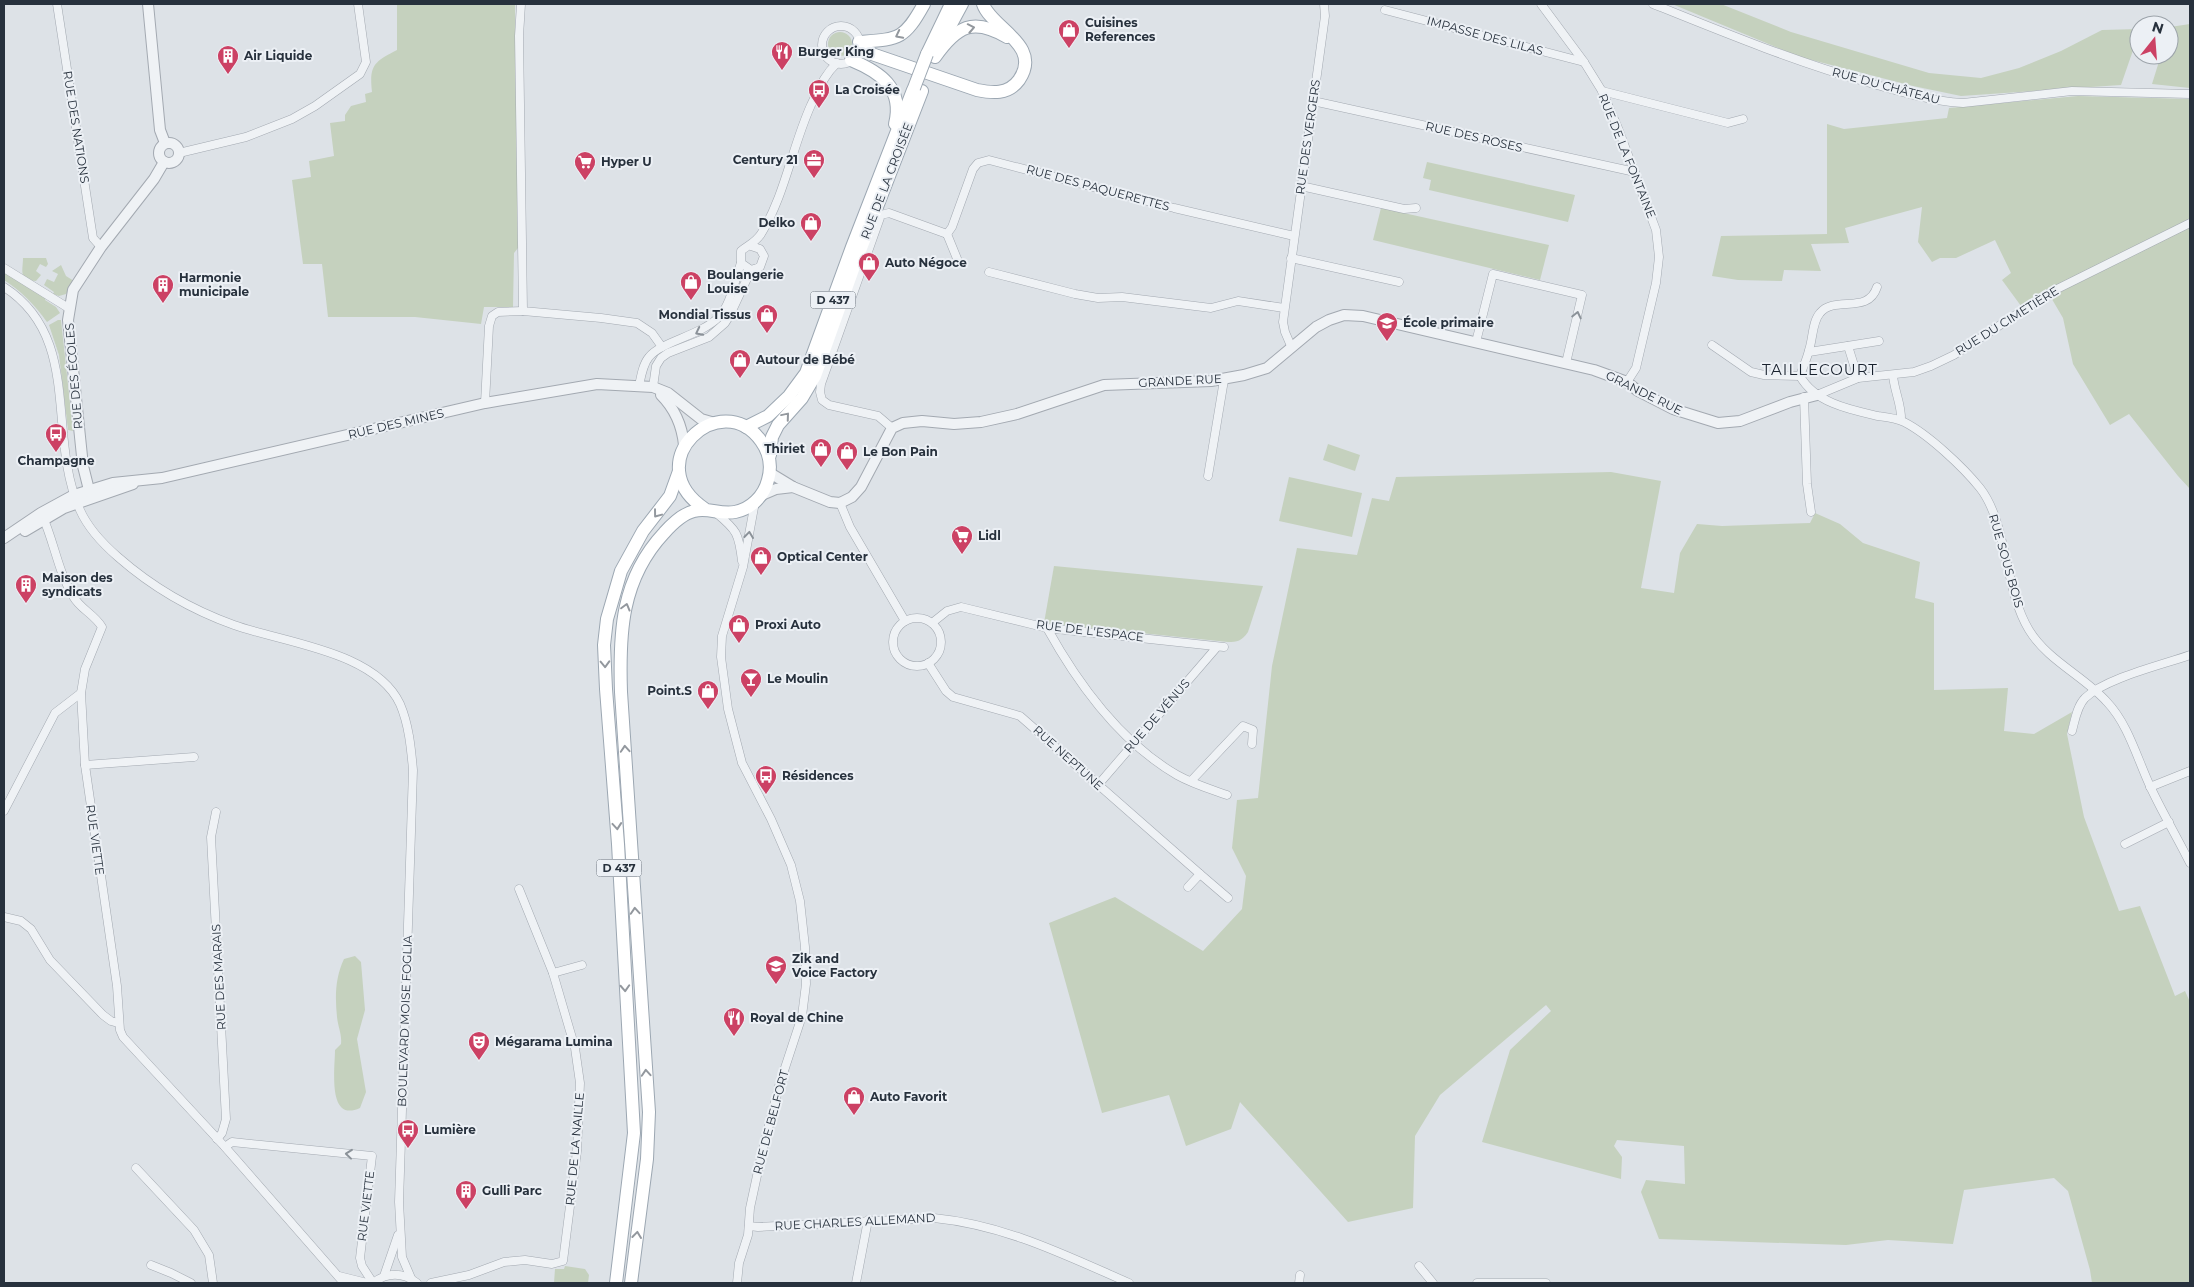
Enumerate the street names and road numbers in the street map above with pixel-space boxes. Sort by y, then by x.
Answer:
street label: IMPASSE DES LILAS [1425,13,1545,58]
street label: RUE DU CHÂTEAU [1830,64,1942,107]
street label: RUE DES NATIONS [60,70,93,184]
street label: RUE DES VERGERS [1292,78,1323,195]
street label: RUE DE LA FONTAINE [1596,91,1659,220]
street label: RUE DES ROSES [1424,118,1524,155]
street label: RUE DE LA CROISÉE [857,120,916,241]
street label: RUE DES PAQUERETTES [1025,161,1172,214]
street label: RUE DU CIMETIÈRE [1952,283,2061,358]
road number: D 437 [810,292,856,308]
street label: RUE DES ÉCOLES [61,322,86,430]
street label: GRANDE RUE [1603,367,1685,418]
street label: GRANDE RUE [1138,371,1222,390]
street label: RUE DES MINES [346,405,445,442]
street label: RUE SOUS BOIS [1986,512,2027,610]
street label: RUE DE L'ESPACE [1035,616,1145,645]
street label: RUE DE VÉNUS [1120,676,1193,756]
street label: RUE NEPTUNE [1030,722,1107,793]
street label: RUE VIETTE [83,804,108,876]
road number: D 437 [596,860,642,876]
street label: RUE DES MARAIS [208,924,229,1030]
street label: BOULEVARD MOISE FOGLIA [394,935,415,1107]
street label: RUE DE BELFORT [749,1068,792,1176]
street label: RUE DE LA NAILLE [562,1092,587,1206]
street label: RUE VIETTE [354,1170,377,1242]
street label: RUE CHARLES ALLEMAND [774,1210,936,1233]

